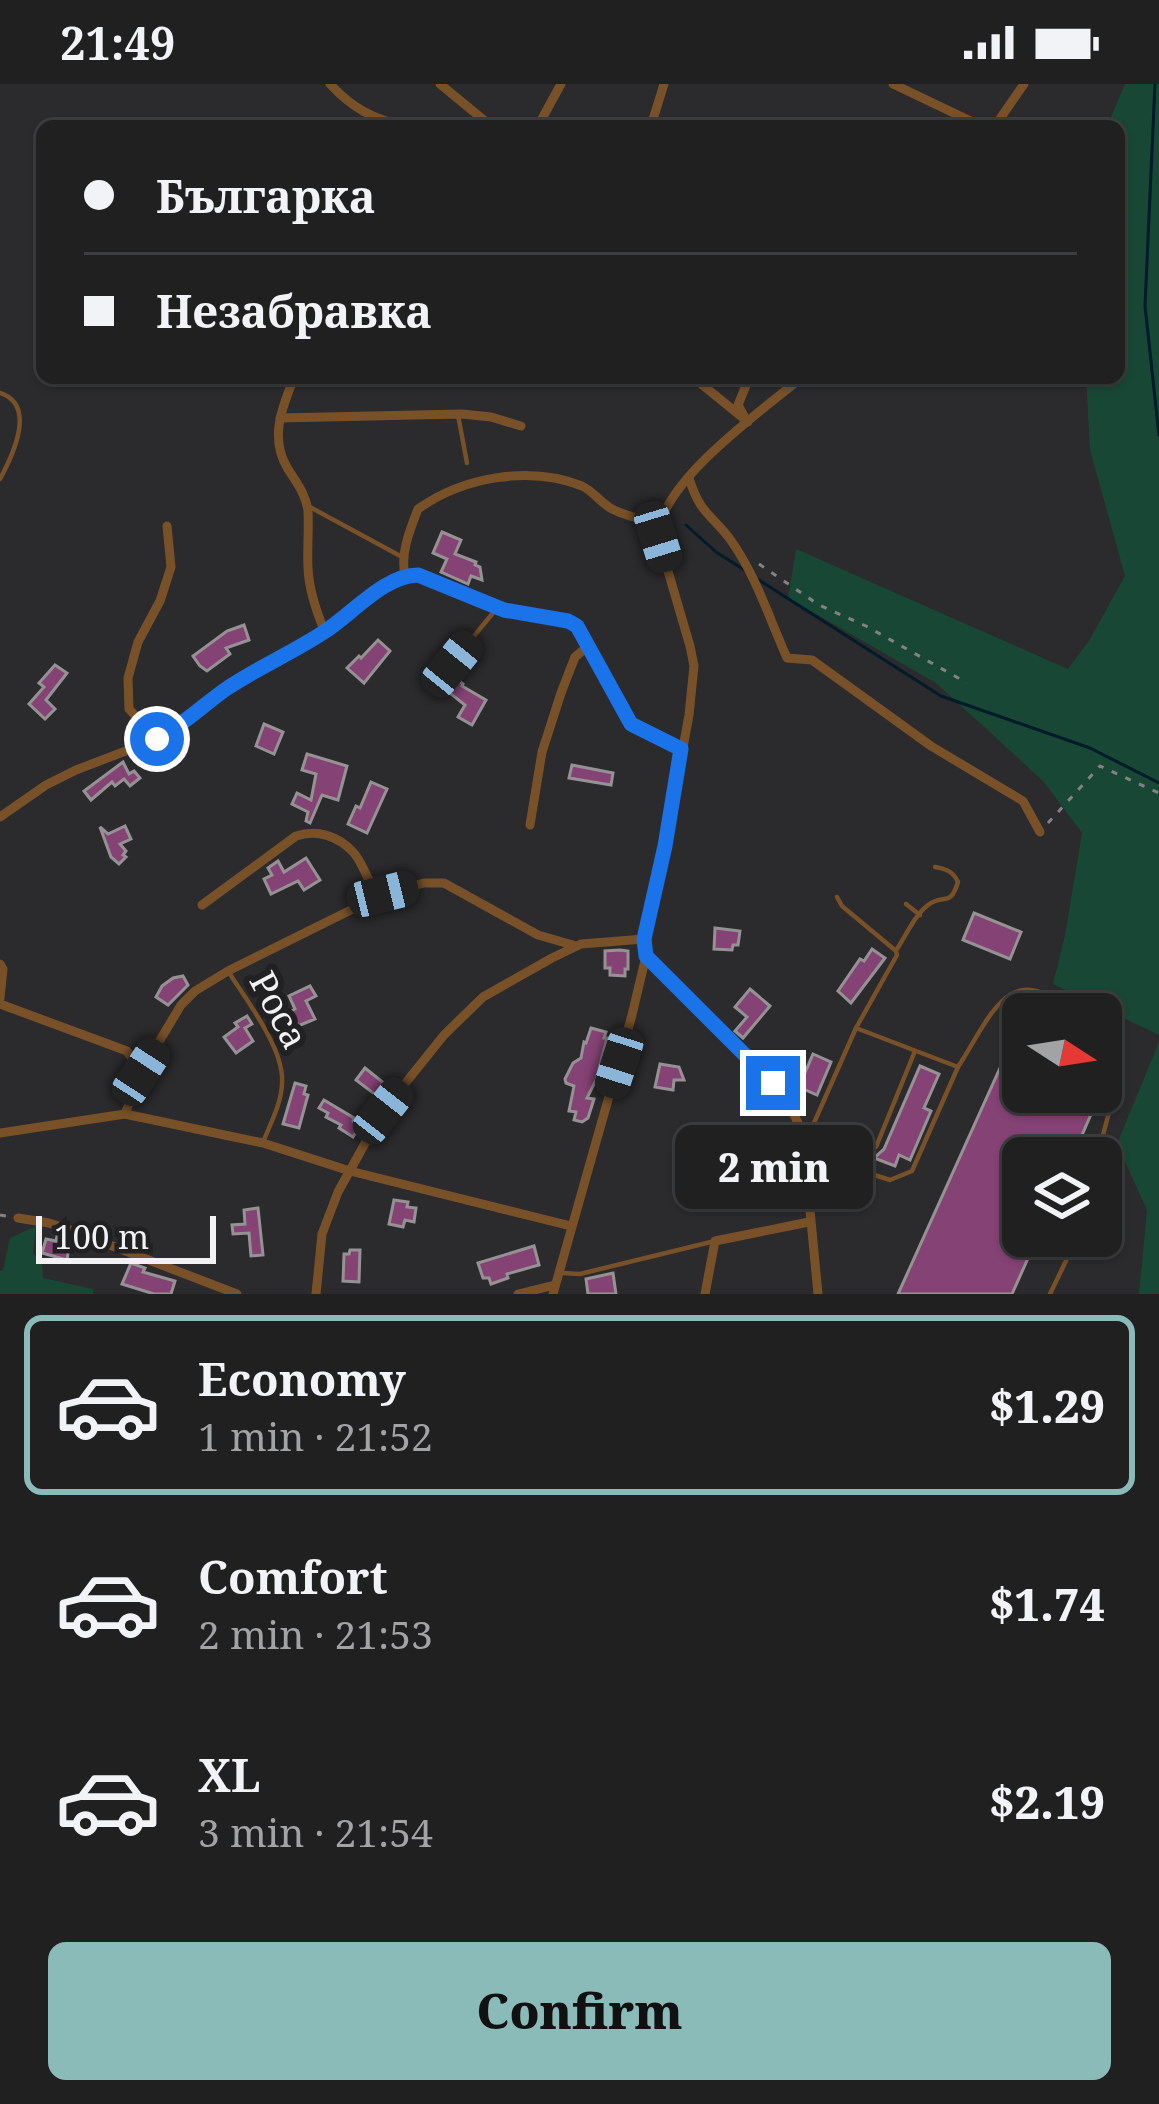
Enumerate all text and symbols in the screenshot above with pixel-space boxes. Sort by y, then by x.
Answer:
text: 21:49 [60,12,175,73]
text: Българка [156,165,376,226]
text: Незабравка [156,280,432,341]
car [630,497,686,577]
car [415,625,489,703]
route start [130,712,184,766]
car [344,868,422,920]
street label: Роса [239,962,320,1057]
north arrow [1002,993,1122,1113]
map controls [1002,993,1122,1257]
car [591,1023,647,1103]
car [106,1032,176,1112]
route end [746,1056,800,1110]
car [347,1072,419,1150]
callout: 2 min [674,1125,872,1209]
button: layers [1002,1137,1122,1257]
text: 2 min [718,1140,830,1193]
scale bar [36,1210,216,1263]
text: 100 m [54,1214,149,1259]
text: Economy [198,1348,406,1409]
icon: car [54,1351,162,1459]
text: $1.29 [989,1375,1105,1436]
text: 1 min · 21:52 [198,1409,433,1462]
text: Comfort [198,1546,388,1607]
icon: car [54,1549,162,1657]
text: $1.74 [989,1573,1105,1634]
text: 2 min · 21:53 [198,1607,433,1660]
text: XL [198,1744,260,1805]
icon: car [54,1747,162,1855]
text: $2.19 [989,1771,1105,1832]
text: 3 min · 21:54 [198,1805,433,1858]
button: Confirm [48,1942,1111,2080]

